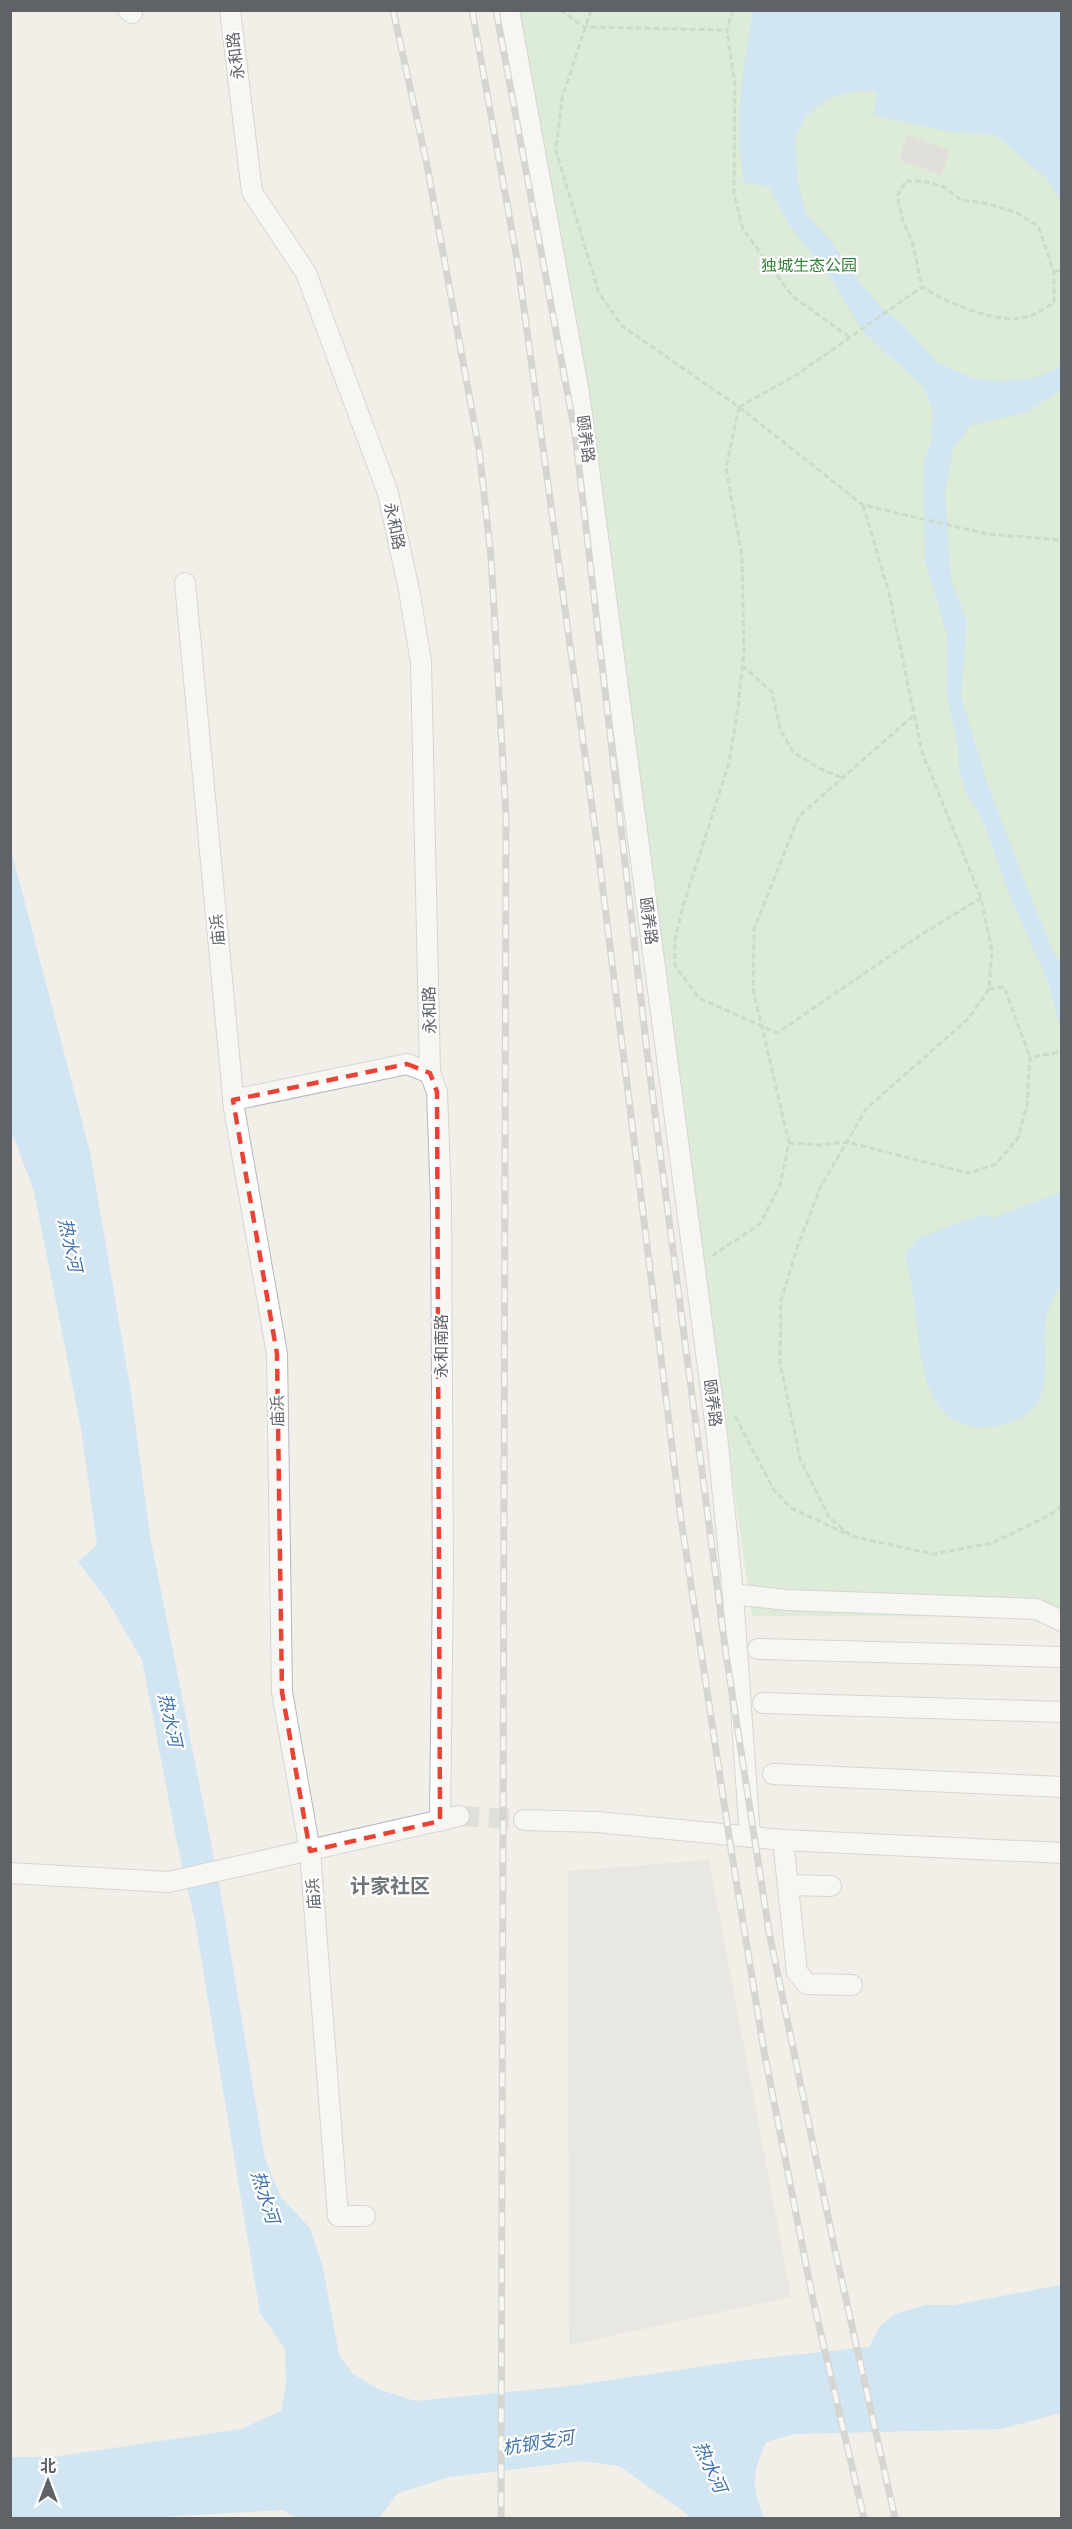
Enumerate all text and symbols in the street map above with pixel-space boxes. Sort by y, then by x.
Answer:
street label: 永和路 [223,31,248,81]
park label: 独城生态公园 [761,256,857,275]
street label: 颐养路 [573,414,598,464]
street label: 永和路 [380,501,409,552]
street label: 颐养路 [636,896,661,946]
street label: 庙浜 [207,913,228,947]
street label: 永和路 [420,986,439,1034]
water label: 热水河 [55,1216,87,1276]
street label: 永和南路 [432,1314,451,1378]
street label: 颐养路 [700,1378,725,1428]
street label: 庙浜 [268,1395,287,1427]
water label: 热水河 [155,1691,187,1751]
district label: 计家社区 [350,1874,430,1898]
street label: 庙浜 [303,1877,324,1911]
water label: 热水河 [247,2168,285,2229]
water label: 杭钢支河 [501,2426,578,2459]
water label: 热水河 [690,2438,733,2498]
north arrow [18,2451,78,2511]
text: 北 [40,2457,56,2476]

